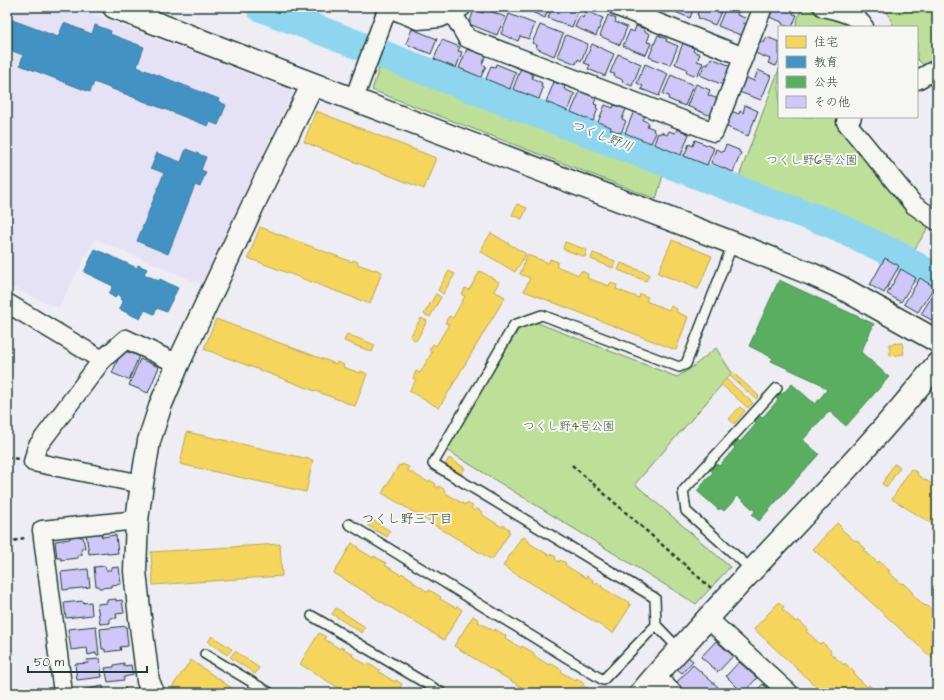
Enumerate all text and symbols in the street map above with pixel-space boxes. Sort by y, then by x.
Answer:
legend [778,26,918,118]
text: 住宅 [814,34,838,51]
text: 教育 [814,54,838,71]
text: 公共 [814,74,838,91]
text: その他 [814,94,850,111]
water label: つくし野川 [568,116,636,156]
park label: つくし野6号公園 [766,152,858,169]
park label: つくし野4号公園 [523,418,615,435]
district label: つくし野三丁目 [361,510,453,528]
scale bar [28,648,147,674]
text: 50 m [34,654,65,671]

